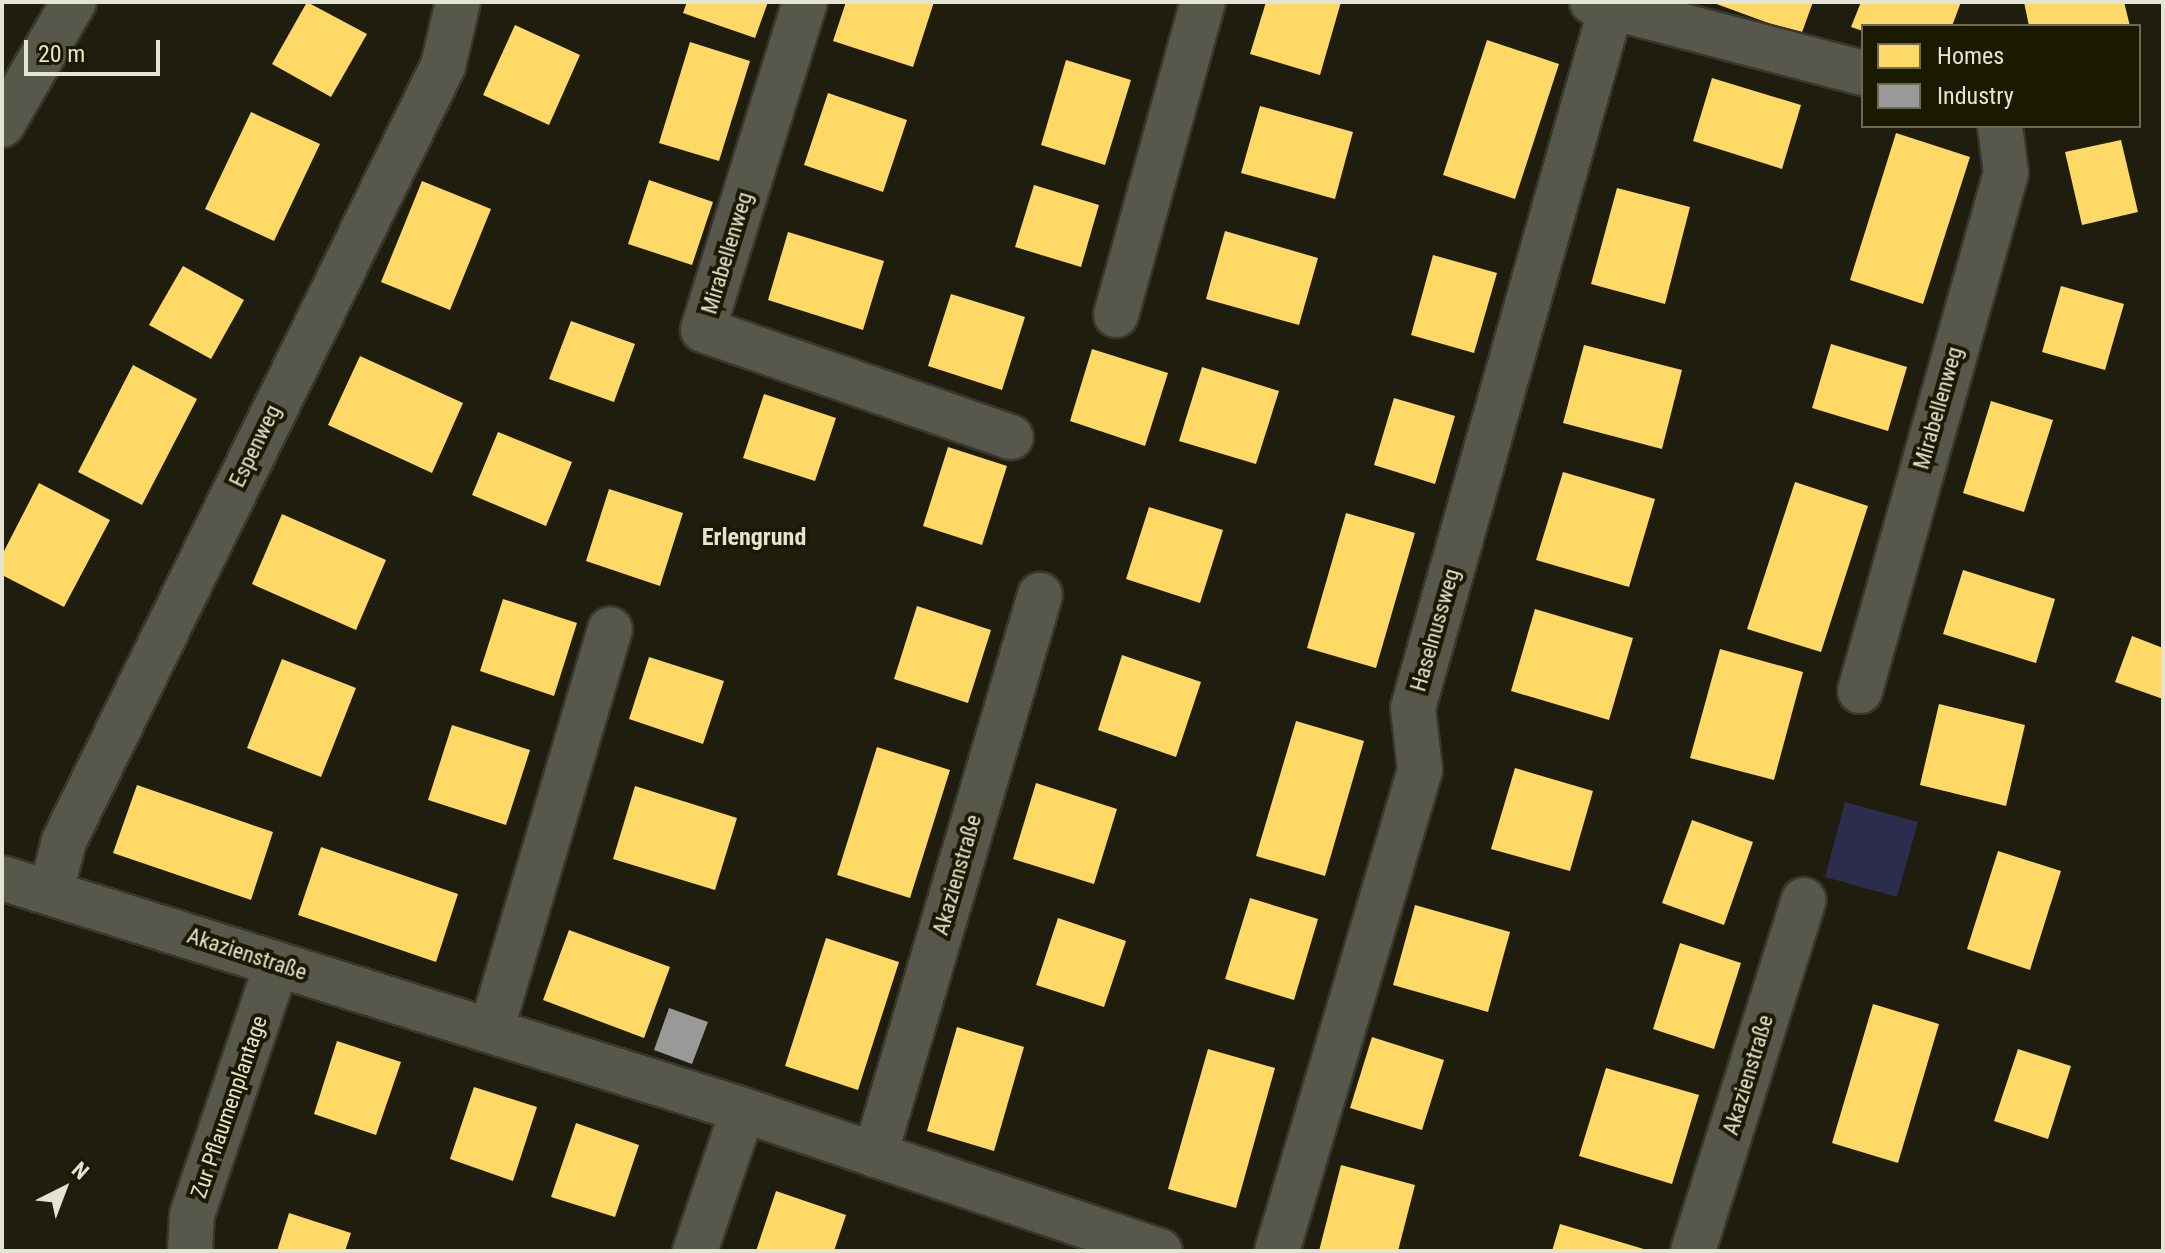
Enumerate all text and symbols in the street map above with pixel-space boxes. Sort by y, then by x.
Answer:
scale bar [28,24,164,74]
legend [1861,24,2141,128]
text: 20 m [38,40,85,68]
text: Homes [1937,42,2004,70]
text: Industry [1937,82,2014,110]
street label: Mirabellenweg [696,189,758,317]
street label: Mirabellenweg [1908,344,1968,472]
street label: Espenweg [224,401,286,491]
district label: Erlengrund [702,524,806,552]
street label: Haselnussweg [1405,566,1465,694]
street label: Akazienstraße [927,812,987,938]
street label: Akazienstraße [184,922,310,986]
street label: Zur Pflaumenplantage [185,1012,273,1202]
street label: Akazienstraße [1717,1012,1779,1138]
north arrow [24,1149,104,1229]
text: N [67,1157,94,1185]

